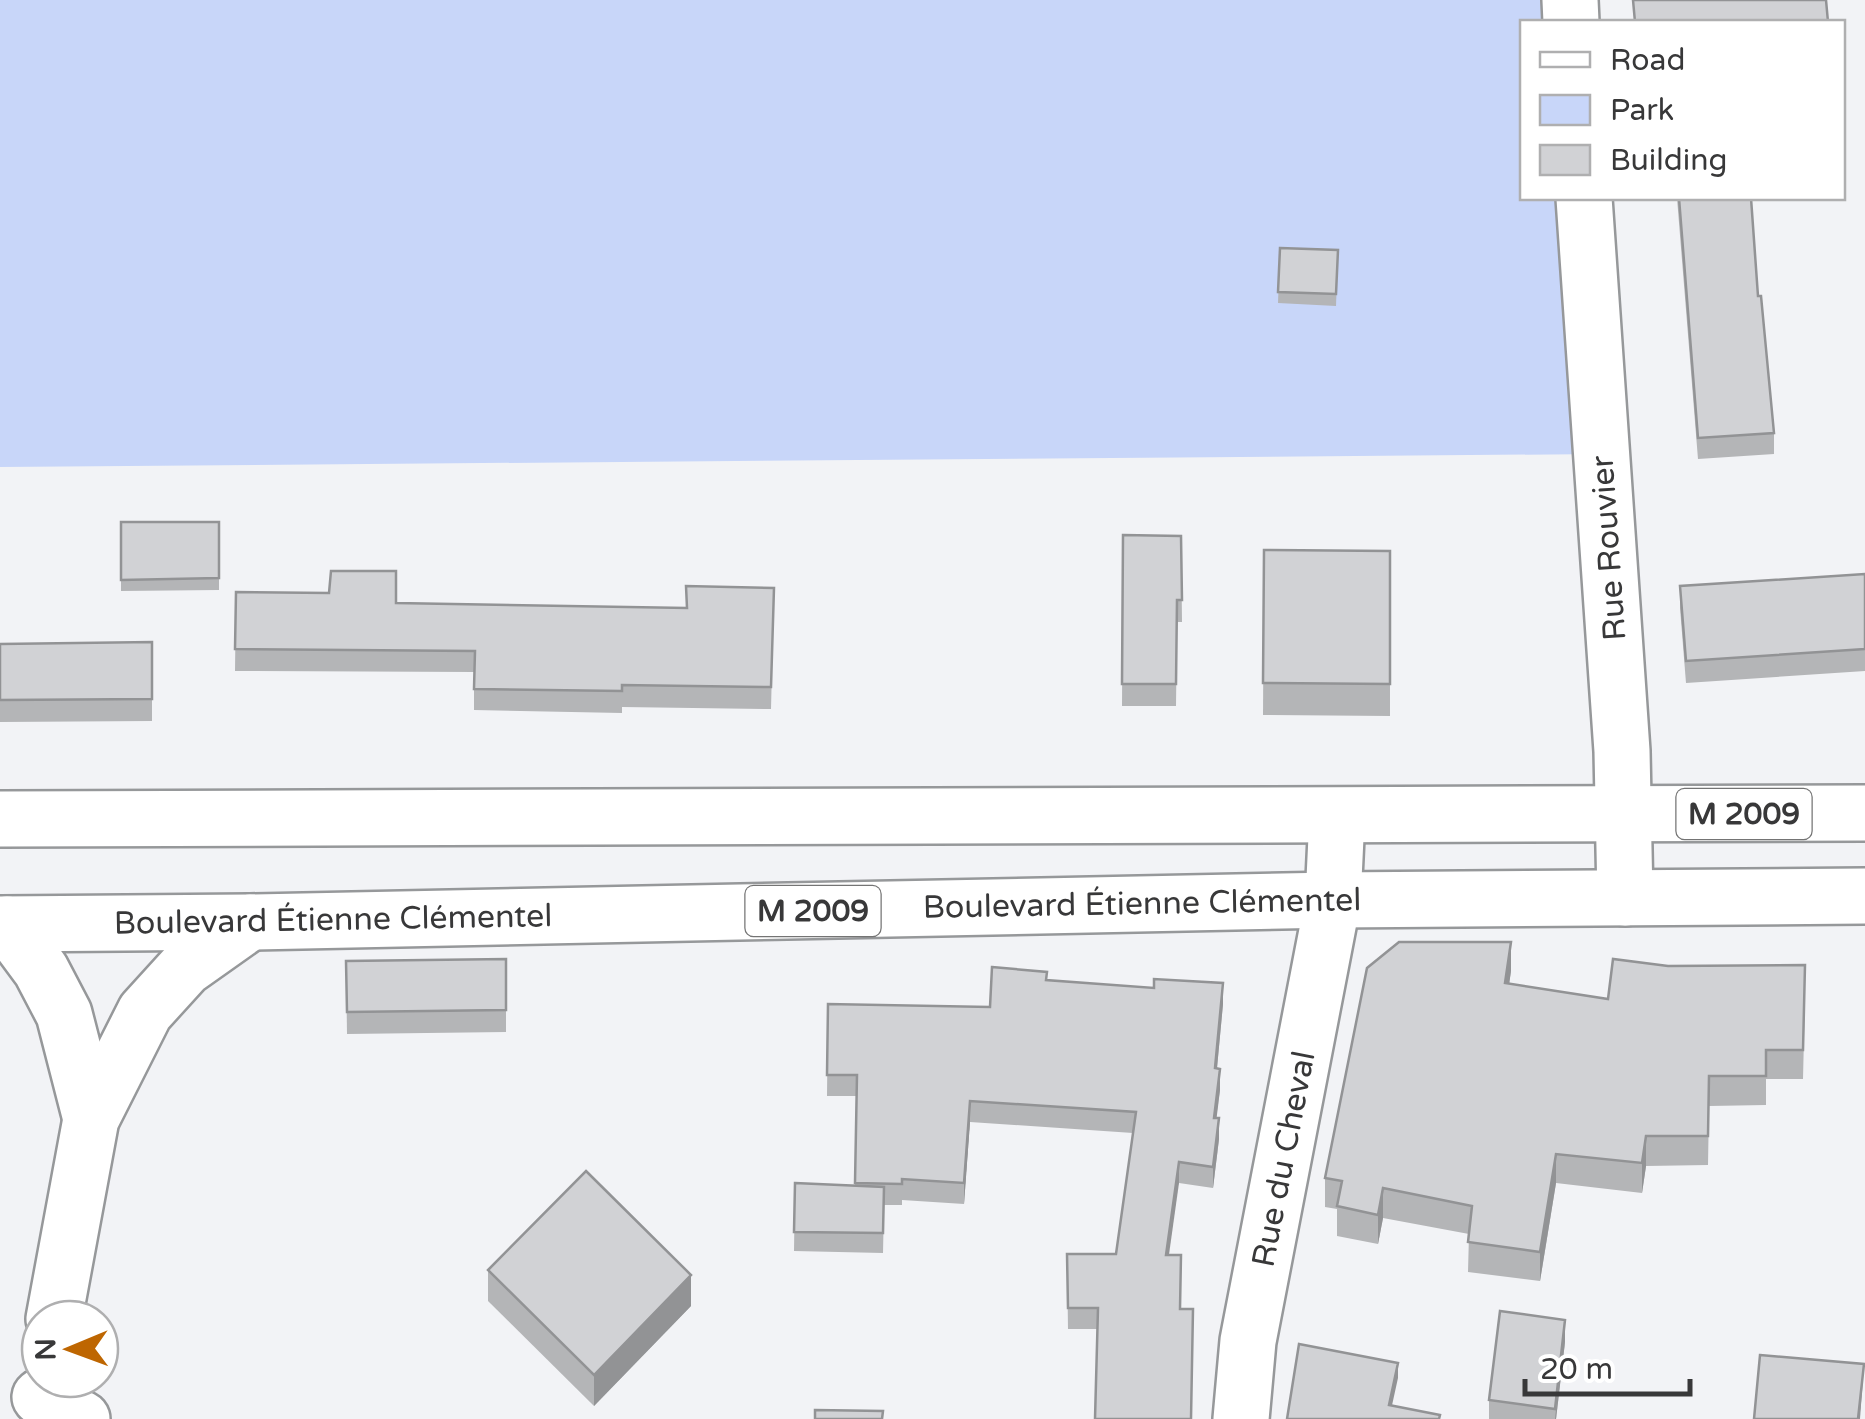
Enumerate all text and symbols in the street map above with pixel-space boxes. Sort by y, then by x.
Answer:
legend [1520,20,1845,200]
text: Road [1610,42,1685,79]
text: Park [1610,92,1674,129]
text: Building [1610,142,1727,179]
street label: Rue Rouvier [1584,453,1634,642]
road number: M 2009 [1676,789,1812,839]
street label: Boulevard Étienne Clémentel [922,881,1362,927]
road number: M 2009 [746,886,880,936]
street label: Boulevard Étienne Clémentel [113,897,553,943]
street label: Rue du Cheval [1244,1048,1324,1270]
north arrow [20,1299,120,1399]
scale bar [1525,1334,1690,1396]
text: N [29,1338,63,1361]
text: 20 m [1540,1351,1613,1388]

